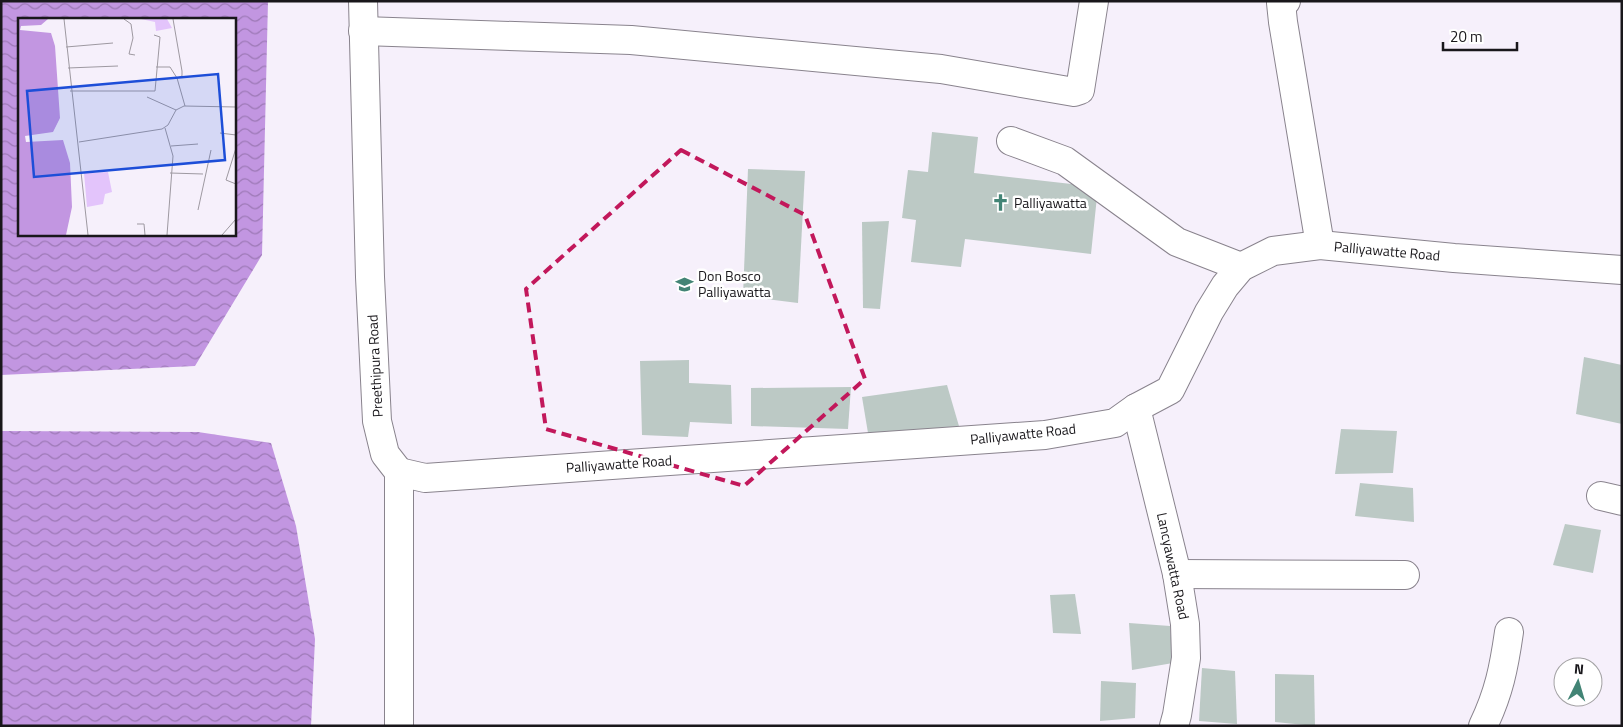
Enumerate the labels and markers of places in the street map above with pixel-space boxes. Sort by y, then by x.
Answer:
place label: Palliyawatta [1014,192,1087,213]
church icon: Palliyawatta [990,193,1010,213]
place label: Don Bosco Palliyawatta [698,265,771,302]
school or university icon: Don Bosco Palliyawatta [674,274,694,294]

